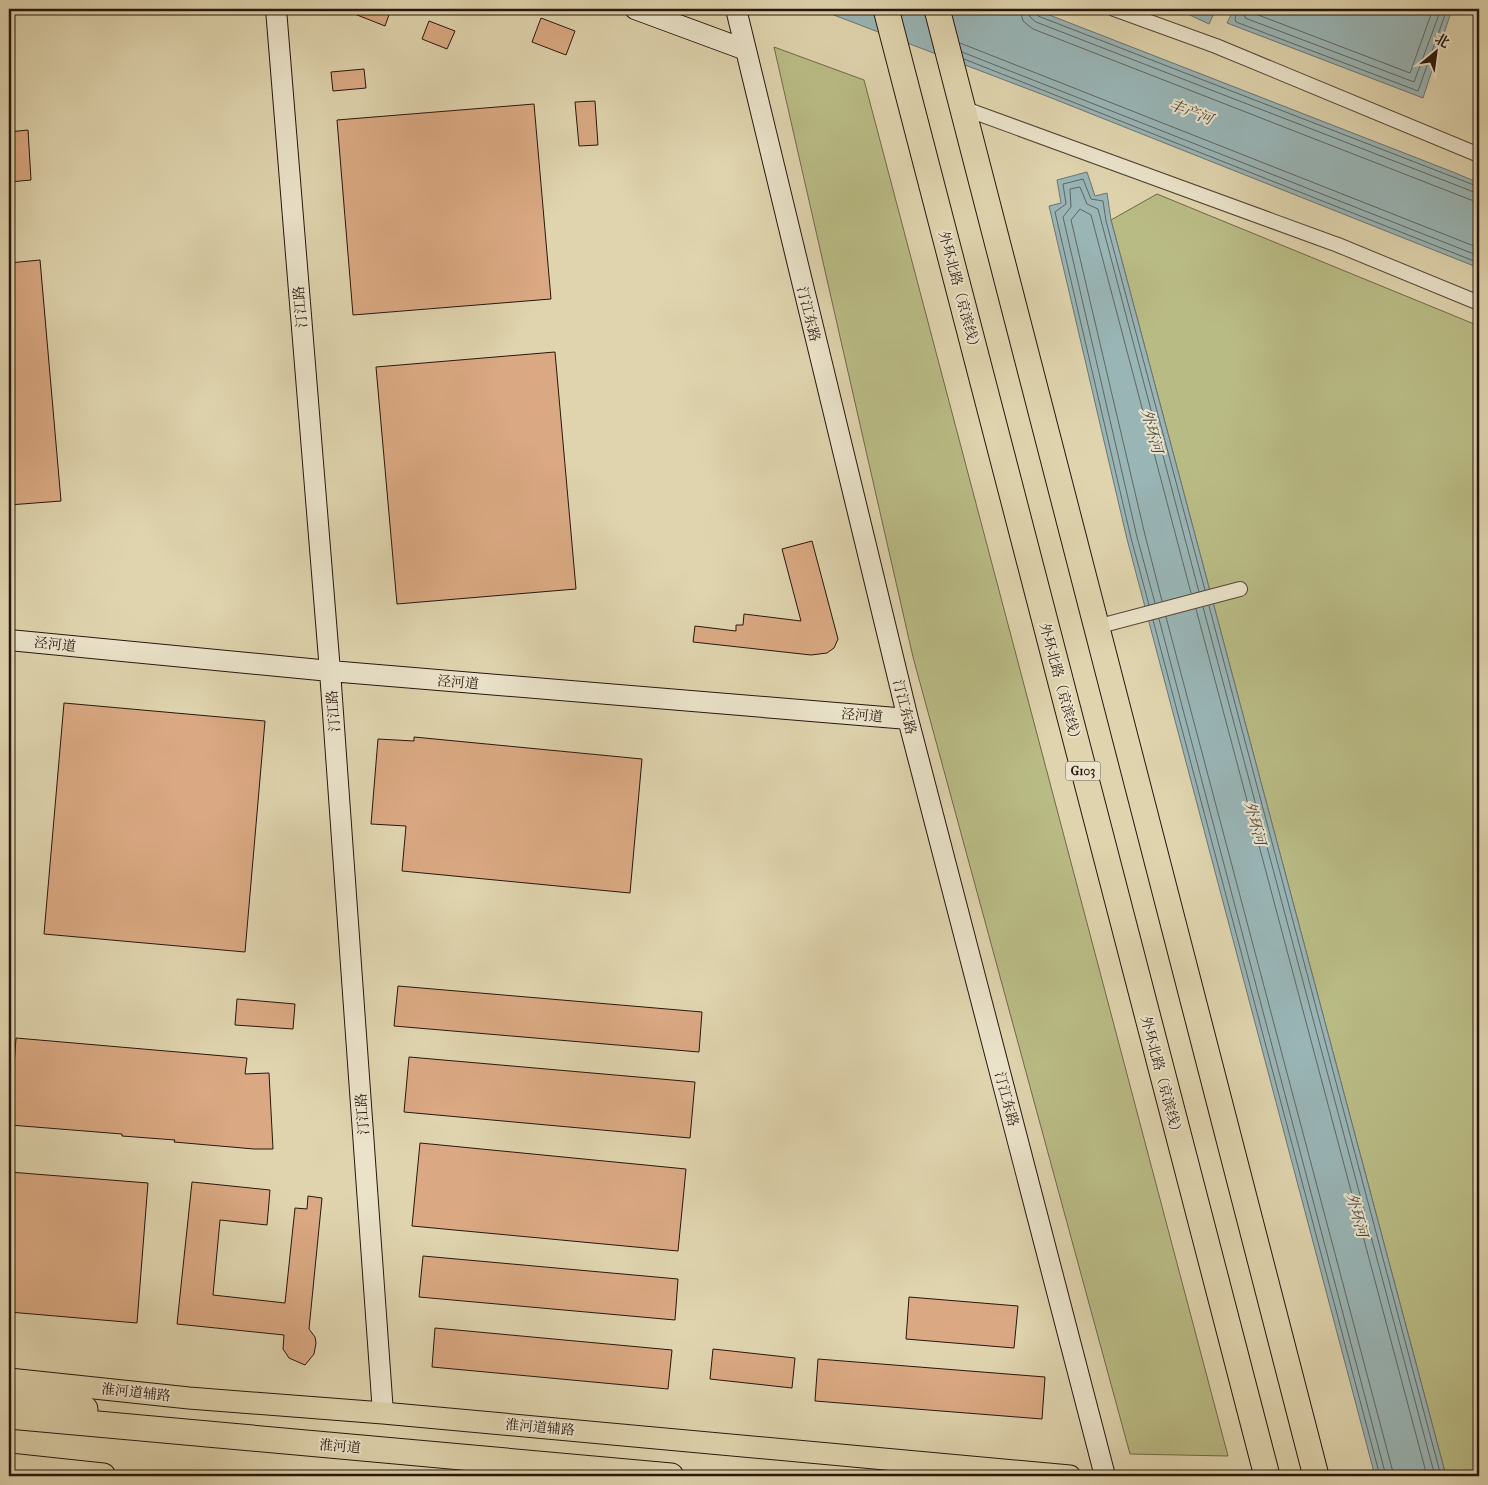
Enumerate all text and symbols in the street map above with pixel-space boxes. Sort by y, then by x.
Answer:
north arrow [1410,28,1460,78]
text: 北 [1432,30,1452,52]
water label: 丰产河 [1167,96,1218,130]
street label: 外环北路（京滨线） [935,229,984,355]
street label: 汀江路 [290,285,311,329]
street label: 汀江东路 [793,285,824,343]
water label: 外环河 [1137,407,1167,458]
street label: 外环北路（京滨线） [1036,621,1085,747]
street label: 泾河道 [33,634,77,655]
street label: 泾河道 [436,672,480,693]
street label: 汀江东路 [889,678,920,736]
street label: 汀江路 [324,689,343,733]
street label: 泾河道 [840,705,884,726]
road number: G103 [1066,761,1100,780]
water label: 外环河 [1240,799,1270,850]
street label: 外环北路（京滨线） [1137,1014,1186,1140]
street label: 汀江东路 [991,1070,1022,1128]
street label: 汀江路 [353,1092,372,1136]
water label: 外环河 [1342,1191,1372,1242]
street label: 淮河道辅路 [100,1380,172,1405]
street label: 淮河道辅路 [504,1416,576,1439]
street label: 淮河道 [318,1436,362,1457]

